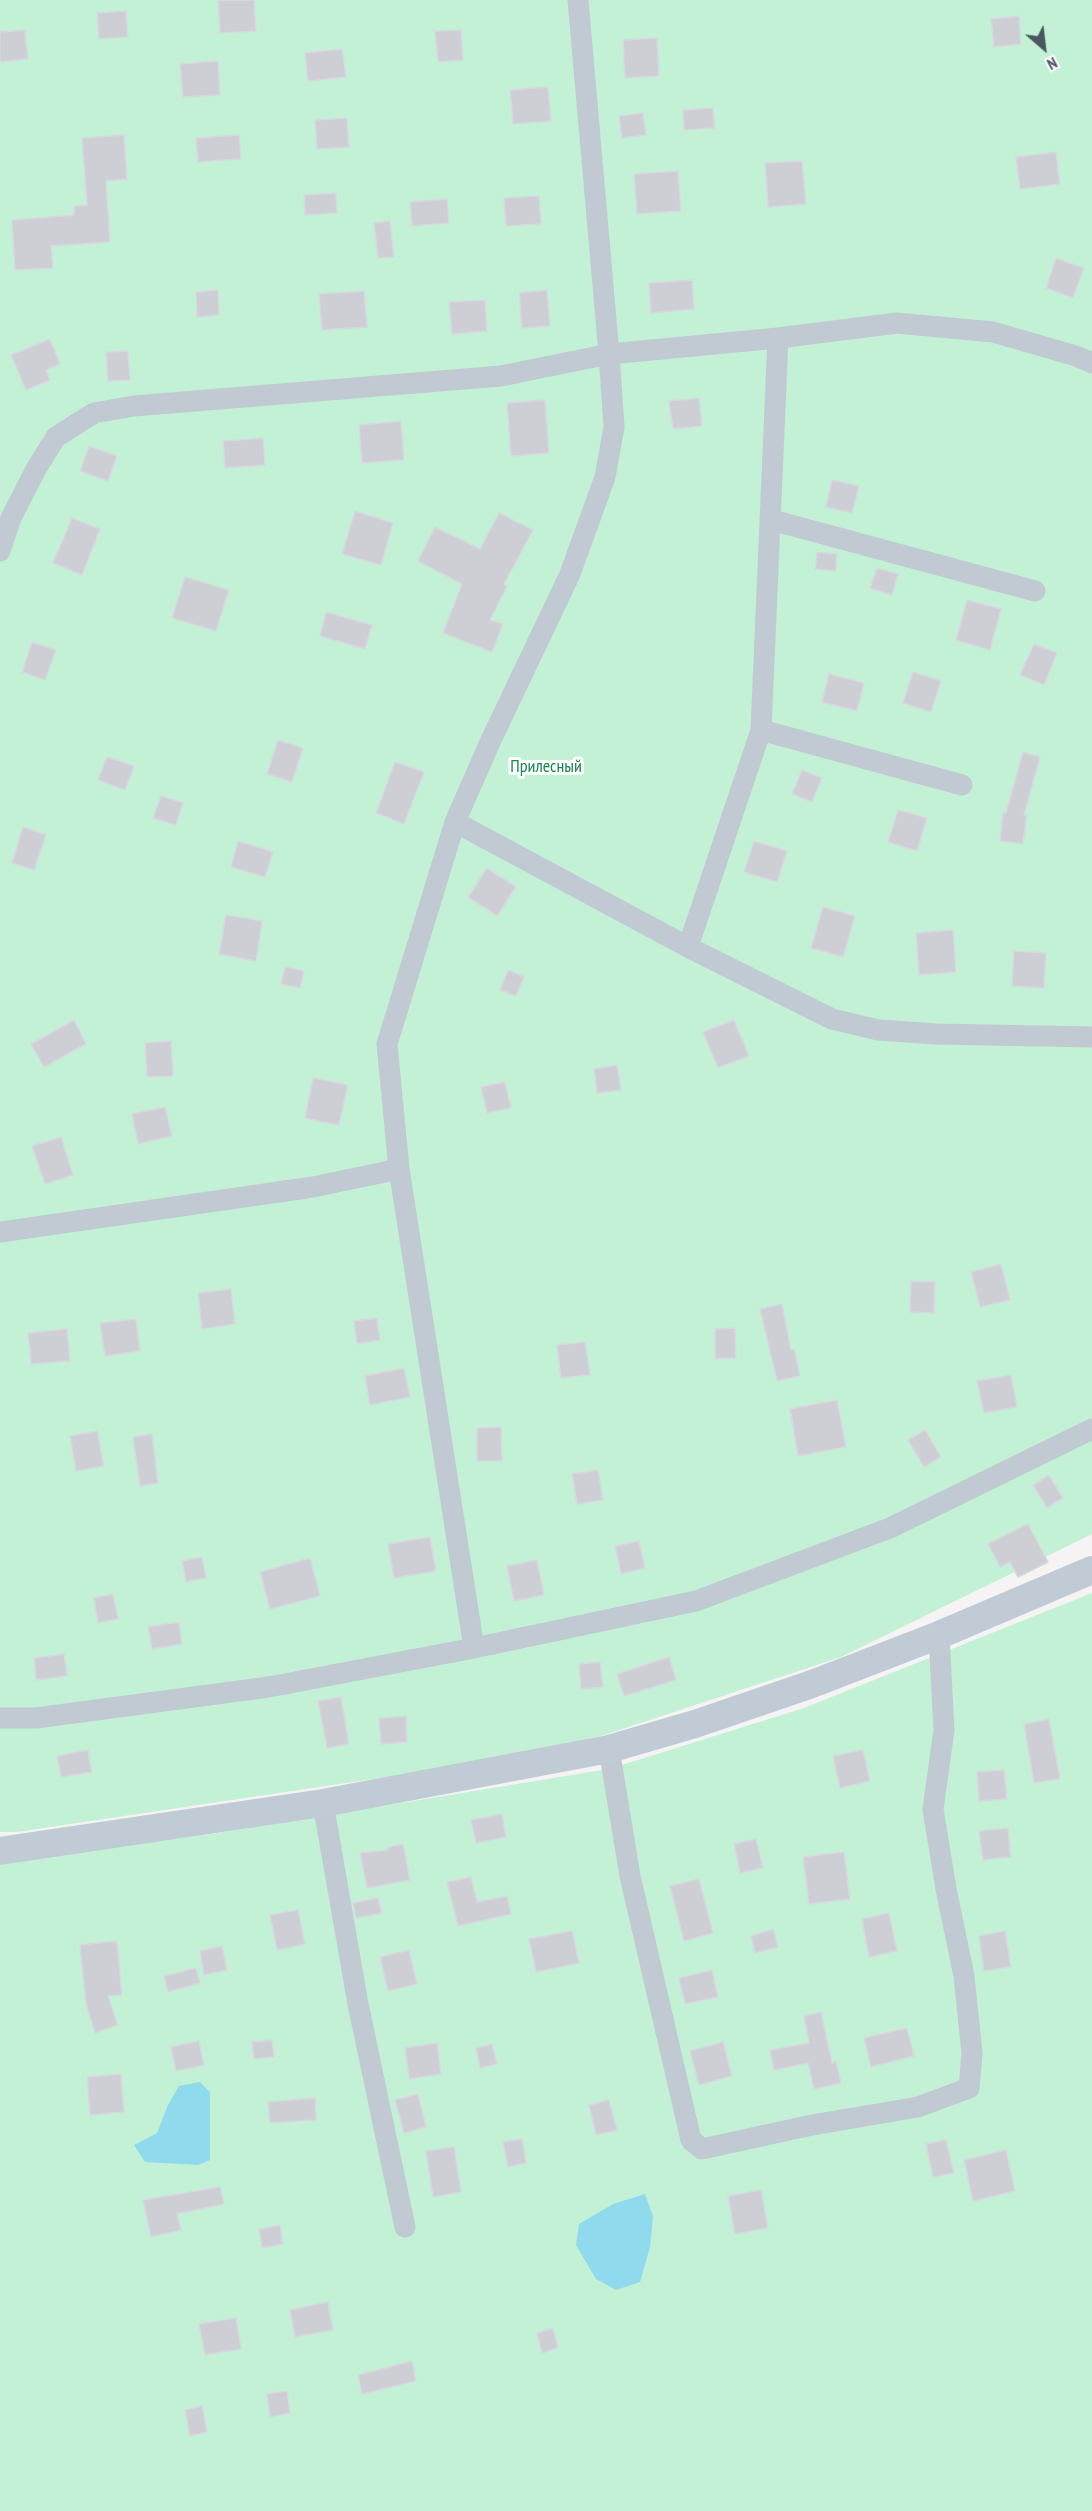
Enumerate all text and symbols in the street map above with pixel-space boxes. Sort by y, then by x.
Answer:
north arrow [1014,18,1074,78]
text: N [1044,53,1061,75]
park label: Прилесный [510,756,582,778]

